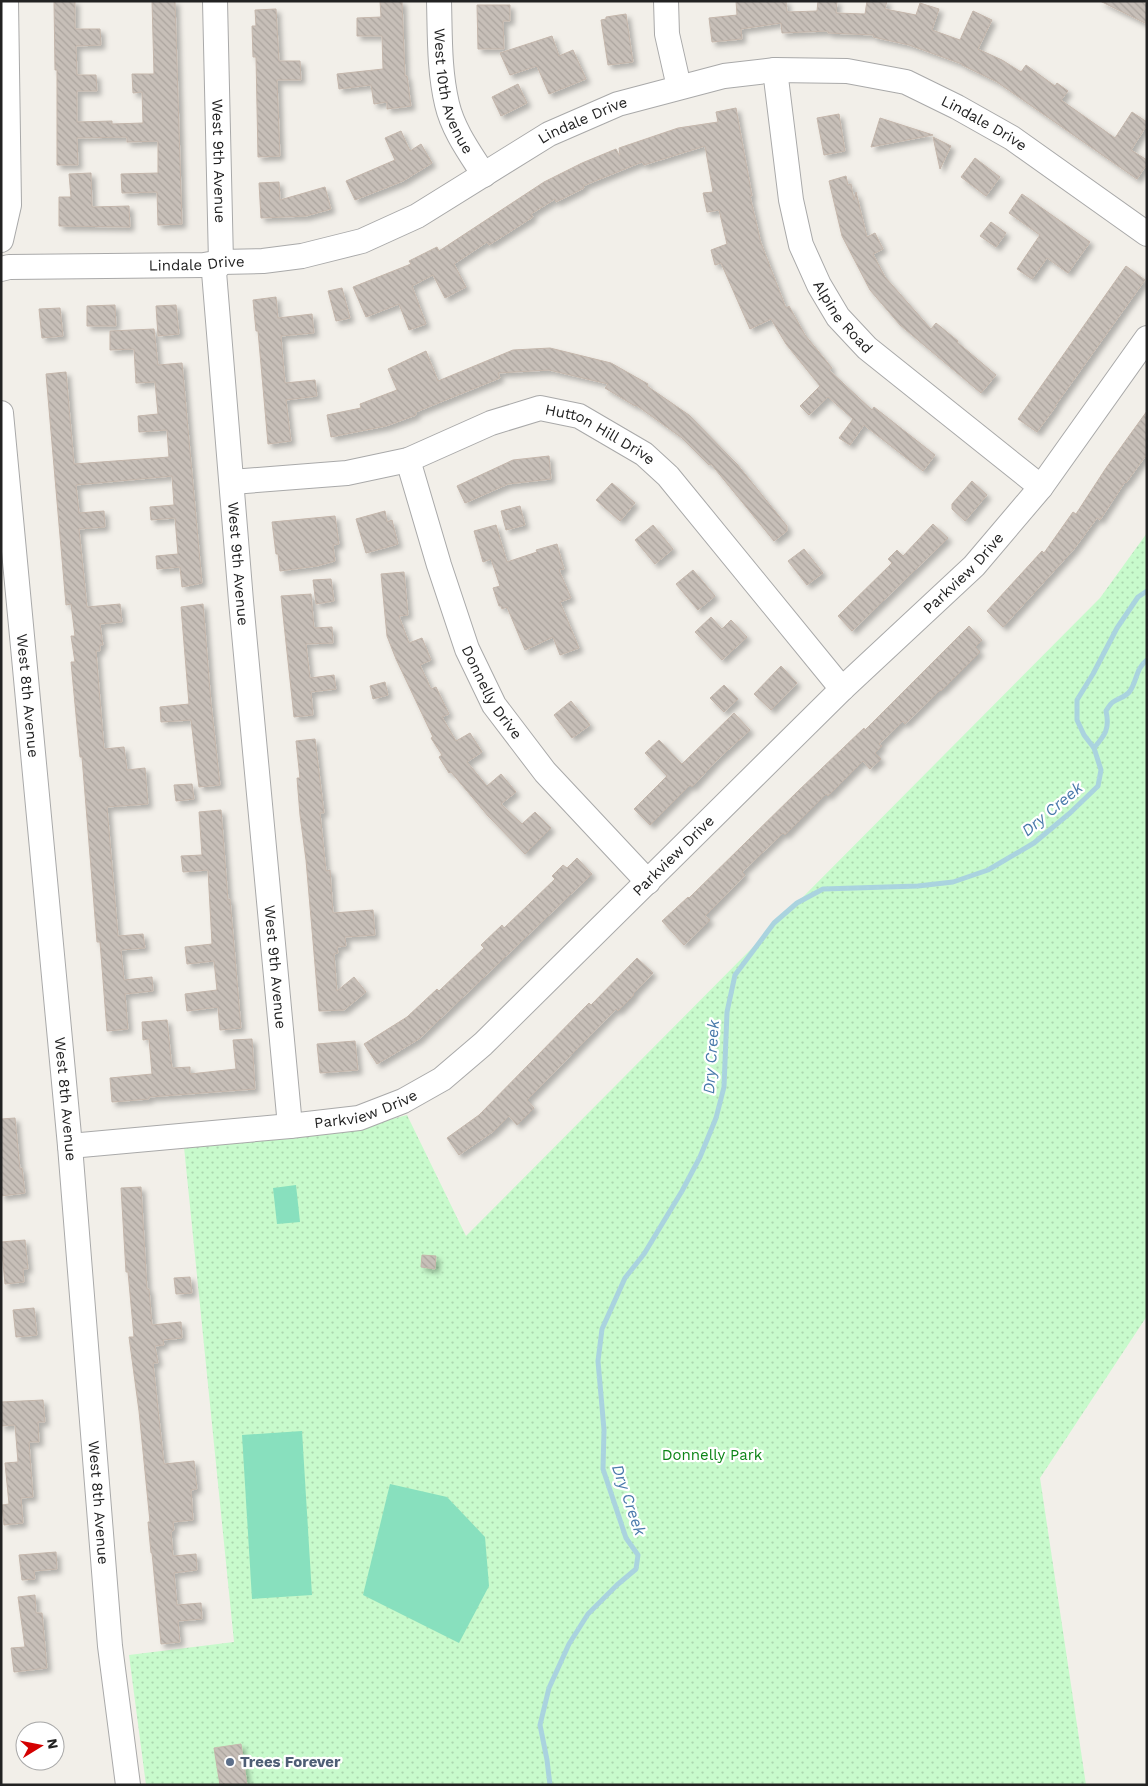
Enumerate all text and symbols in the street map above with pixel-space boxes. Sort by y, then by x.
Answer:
street label: West 10th Avenue [431,28,477,157]
street label: Lindale Drive [938,92,1030,155]
street label: Lindale Drive [535,93,629,148]
street label: West 9th Avenue [208,99,229,223]
street label: Lindale Drive [149,252,245,275]
street label: Alpine Road [809,277,876,357]
street label: Hutton Hill Drive [544,400,659,469]
street label: West 9th Avenue [224,501,252,627]
street label: Parkview Drive [919,529,1007,618]
street label: West 8th Avenue [13,633,42,758]
street label: Donnelly Drive [458,642,526,743]
water label: Dry Creek [1017,777,1087,840]
street label: Parkview Drive [629,812,718,900]
street label: West 9th Avenue [260,904,290,1030]
water label: Dry Creek [699,1018,723,1095]
street label: West 8th Avenue [51,1036,80,1162]
street label: Parkview Drive [313,1086,421,1132]
street label: West 8th Avenue [85,1440,112,1565]
park label: Donnelly Park [662,1446,763,1464]
water label: Dry Creek [608,1462,650,1539]
north arrow [15,1721,65,1771]
text: N [44,1737,62,1750]
place label: Trees Forever [240,1753,341,1771]
marker: Trees Forever [224,1756,236,1768]

